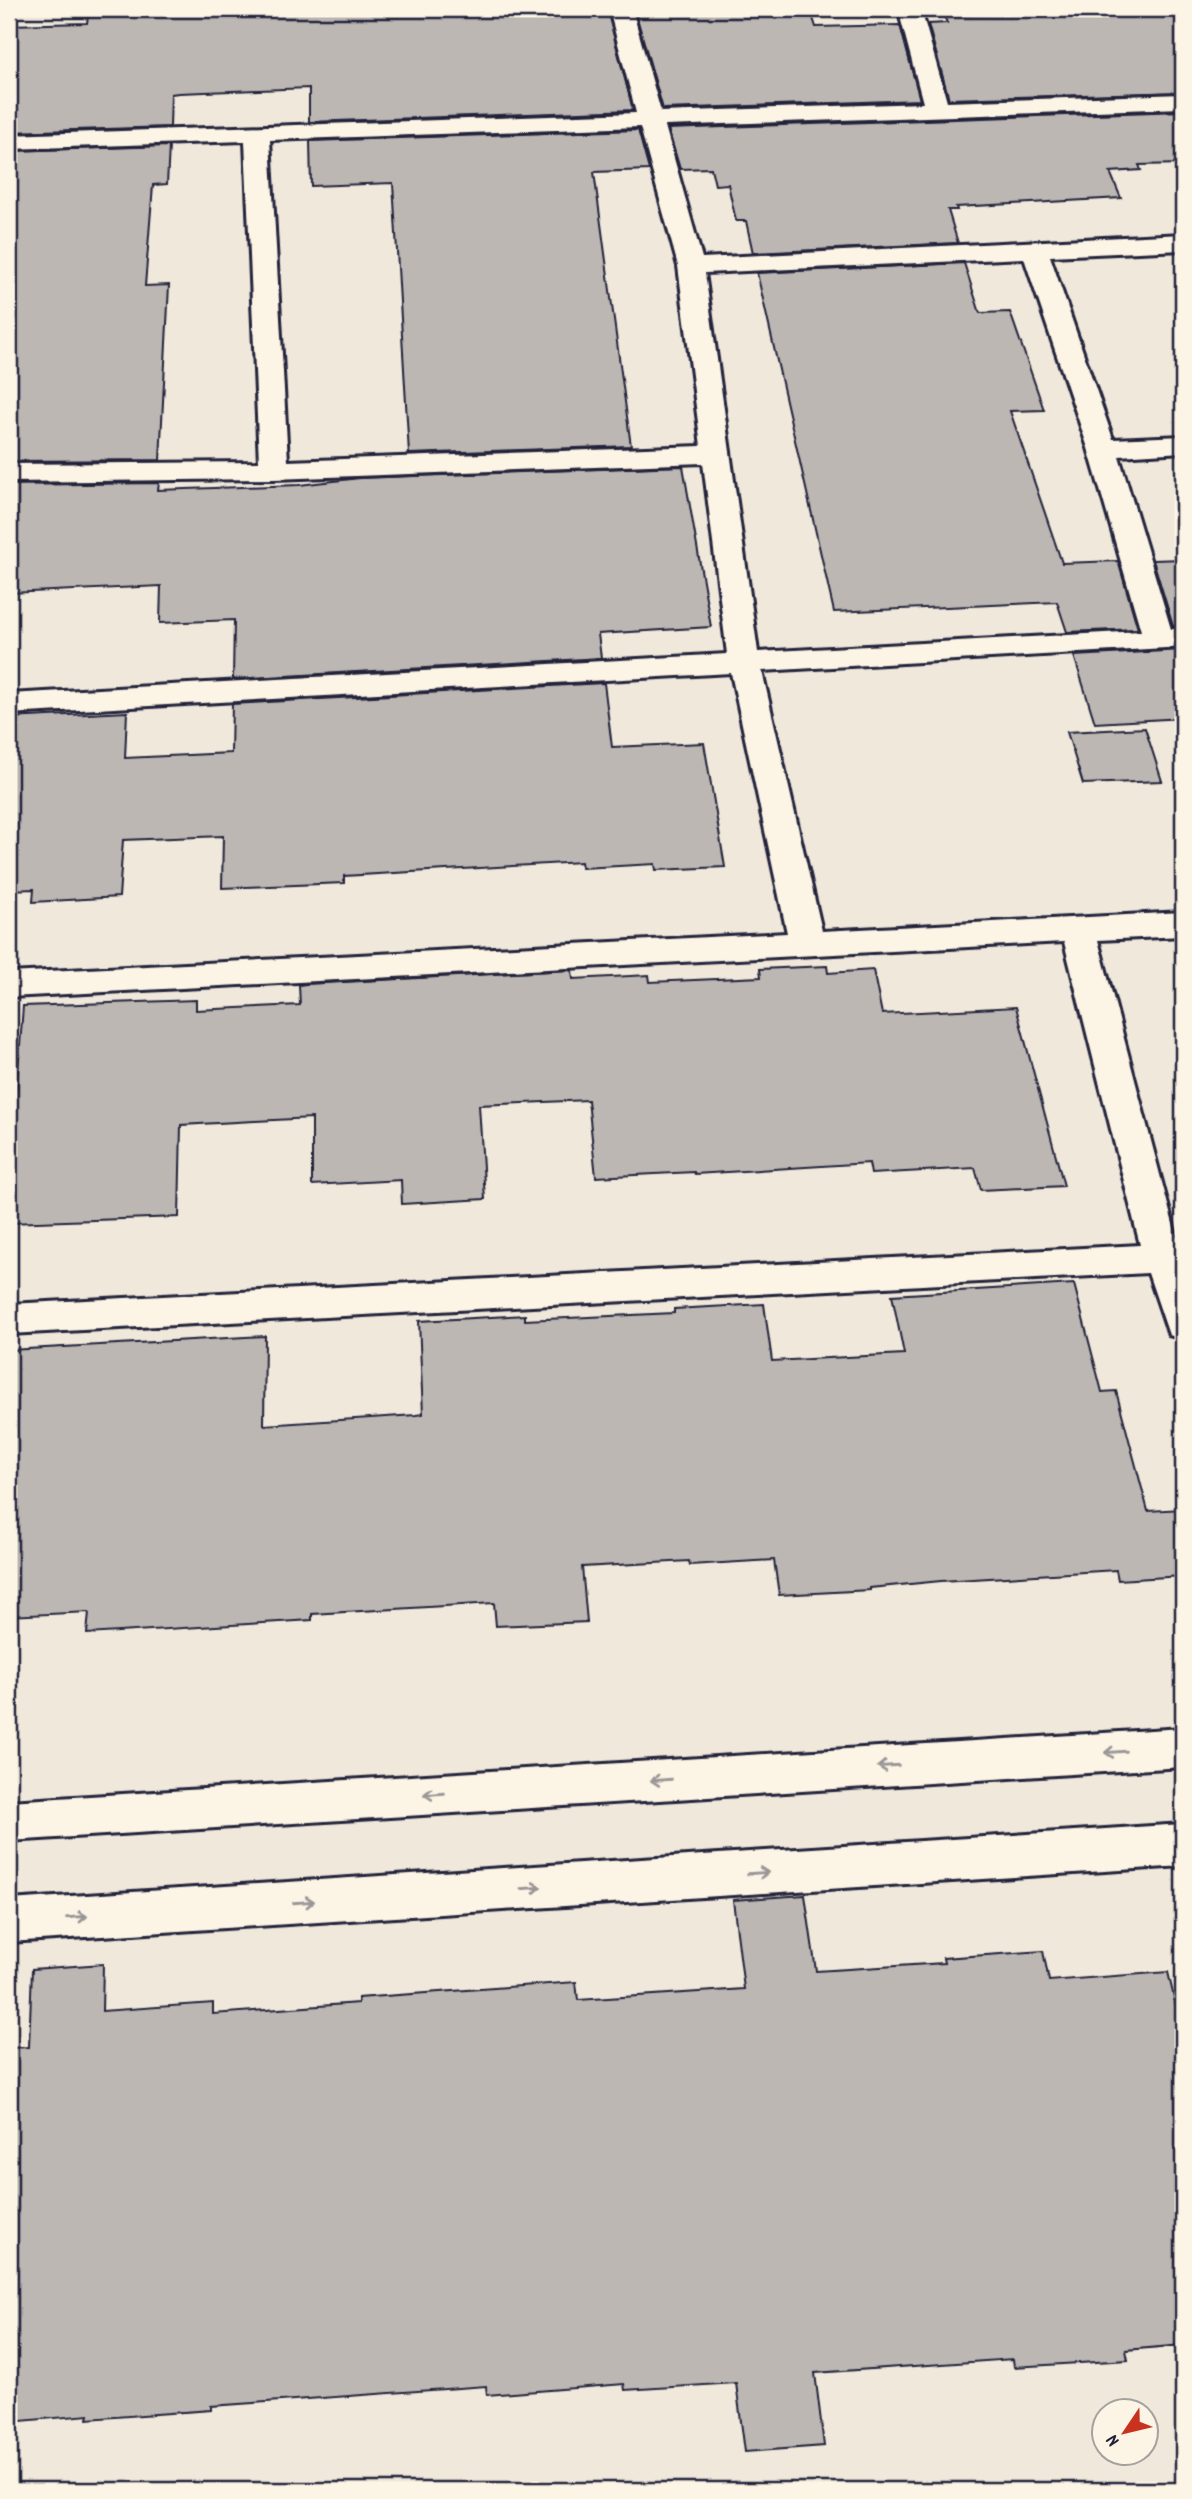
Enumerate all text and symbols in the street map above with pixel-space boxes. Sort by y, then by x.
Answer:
one-way arrow [1104,1745,1127,1758]
one-way arrow [877,1760,900,1773]
one-way arrow [650,1774,673,1787]
one-way arrow [423,1788,446,1801]
one-way arrow [746,1866,769,1879]
one-way arrow [519,1881,542,1894]
one-way arrow [292,1896,315,1909]
one-way arrow [65,1910,88,1923]
north arrow [1090,2398,1160,2468]
text: N [1100,2428,1128,2451]

